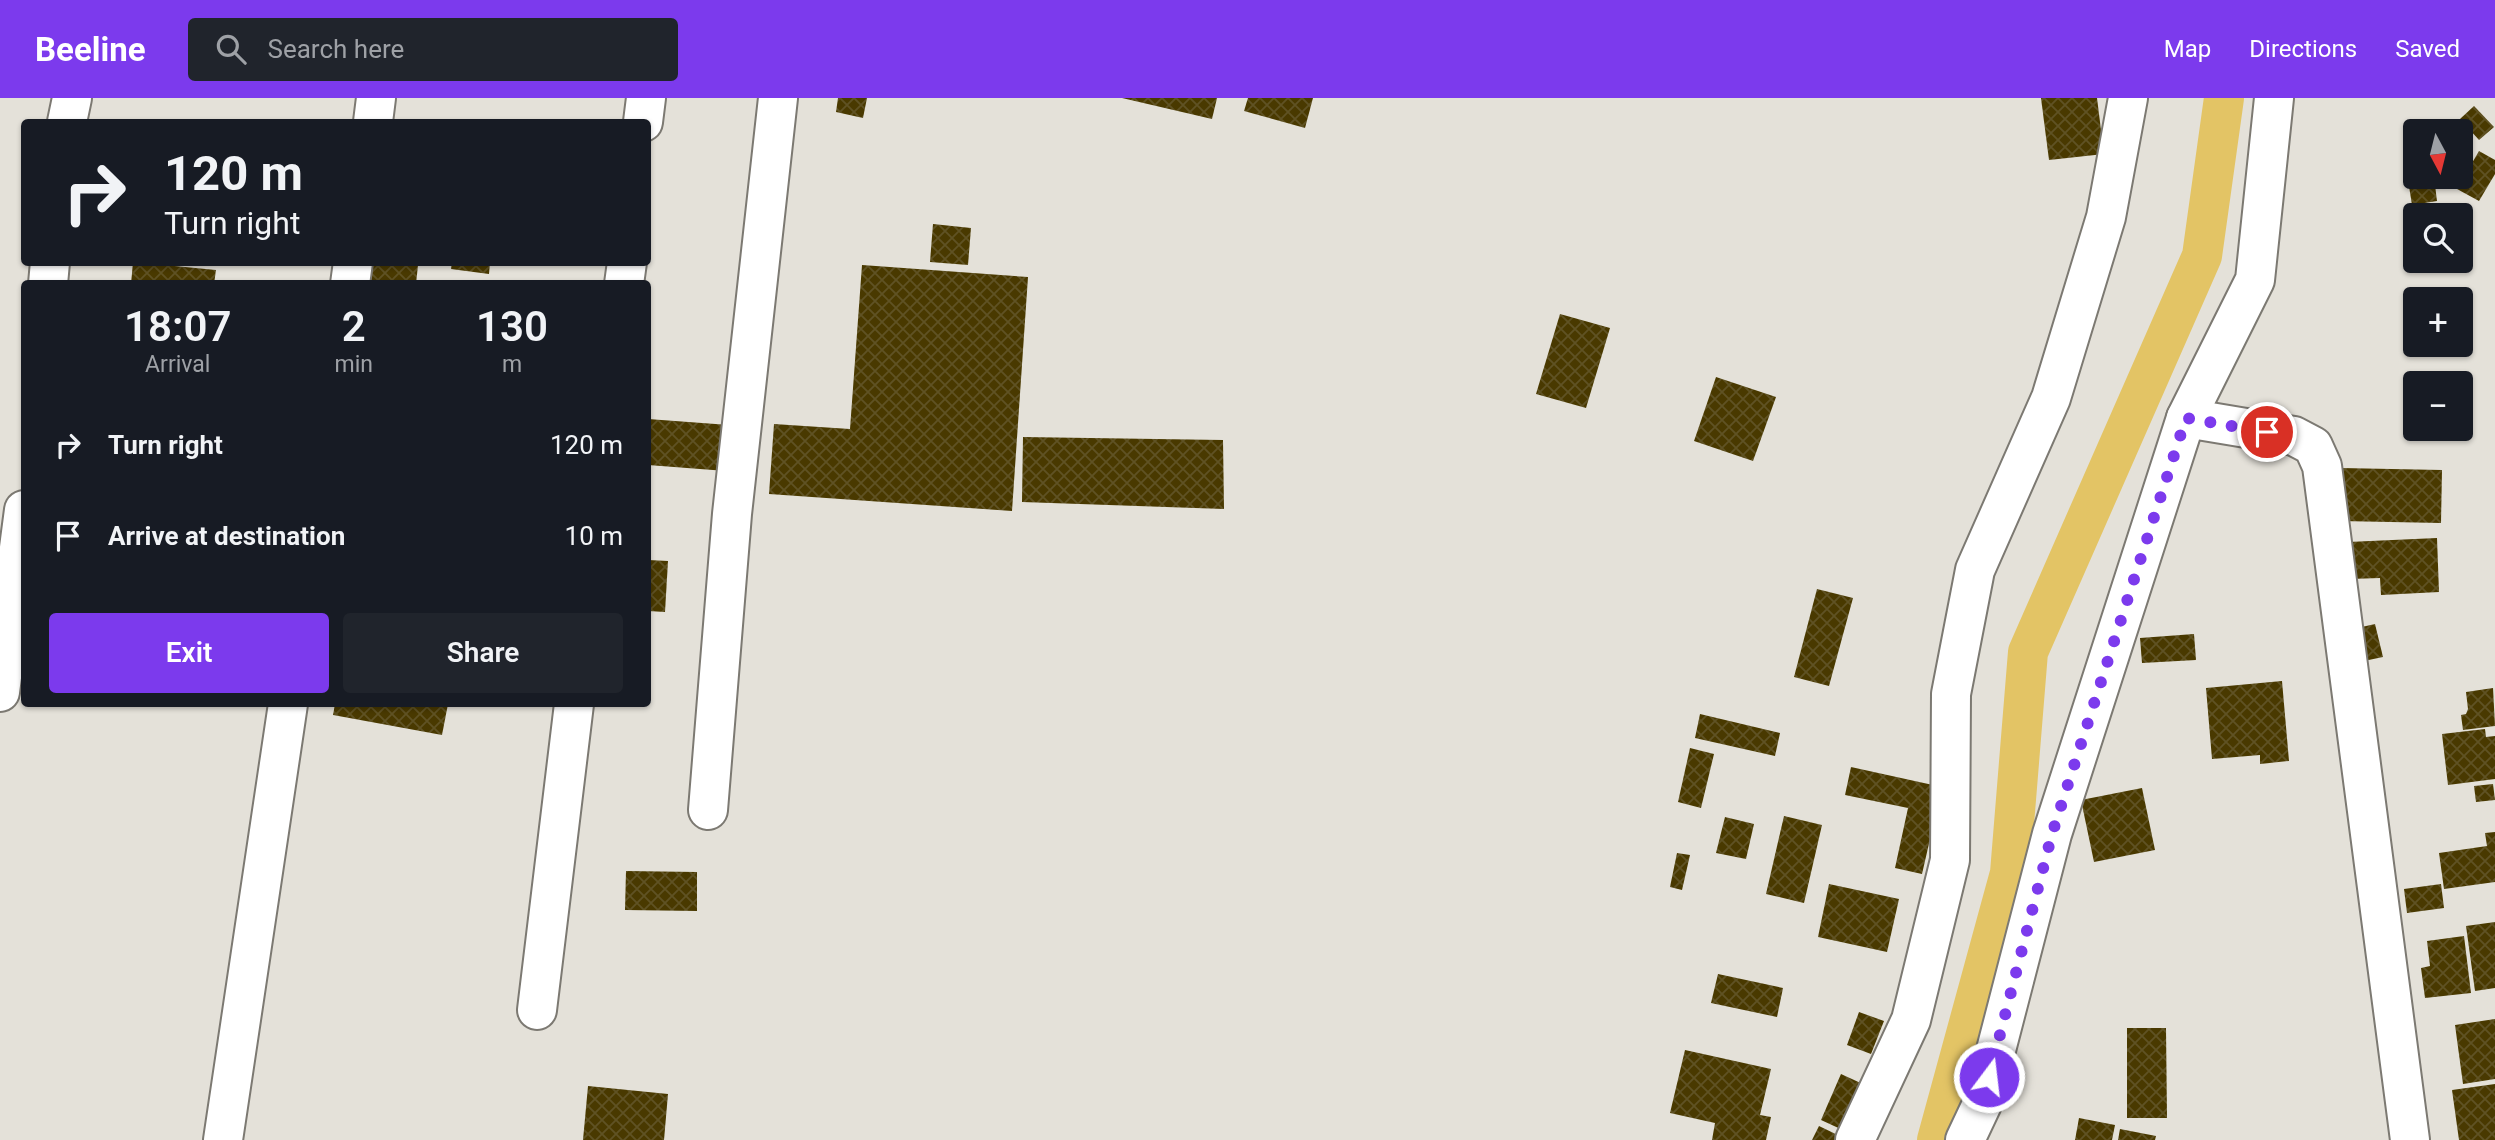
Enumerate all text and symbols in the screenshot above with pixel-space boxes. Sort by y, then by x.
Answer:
search box [188,18,678,81]
text: Beeline [35,30,146,69]
icon: search [212,30,250,68]
text: Search here [268,34,404,64]
text: Map [2164,35,2211,63]
text: Directions [2249,35,2357,63]
text: Saved [2395,35,2460,63]
north arrow [2403,119,2473,189]
map controls [2403,119,2473,441]
text: 120 m [164,145,303,202]
icon: right [49,147,140,238]
button: search [2403,203,2473,273]
text: Turn right [164,204,300,242]
button: + [2403,287,2473,357]
text: 18:07 [124,302,231,351]
text: 2 [342,302,366,351]
text: 130 [476,302,548,351]
text: Arrival [145,351,210,378]
text: min [334,351,373,378]
text: m [502,351,522,378]
button: − [2403,371,2473,441]
pin [2237,402,2297,462]
icon: arrive [2248,413,2286,451]
icon: right [49,426,87,464]
text: Turn right [108,430,223,460]
text: 120 m [550,430,623,460]
icon: arrive [49,517,87,555]
text: Arrive at destination [108,521,345,551]
text: 10 m [565,521,623,551]
button: Exit [49,613,329,693]
button: Share [343,613,623,693]
position arrow [1952,1040,2026,1114]

